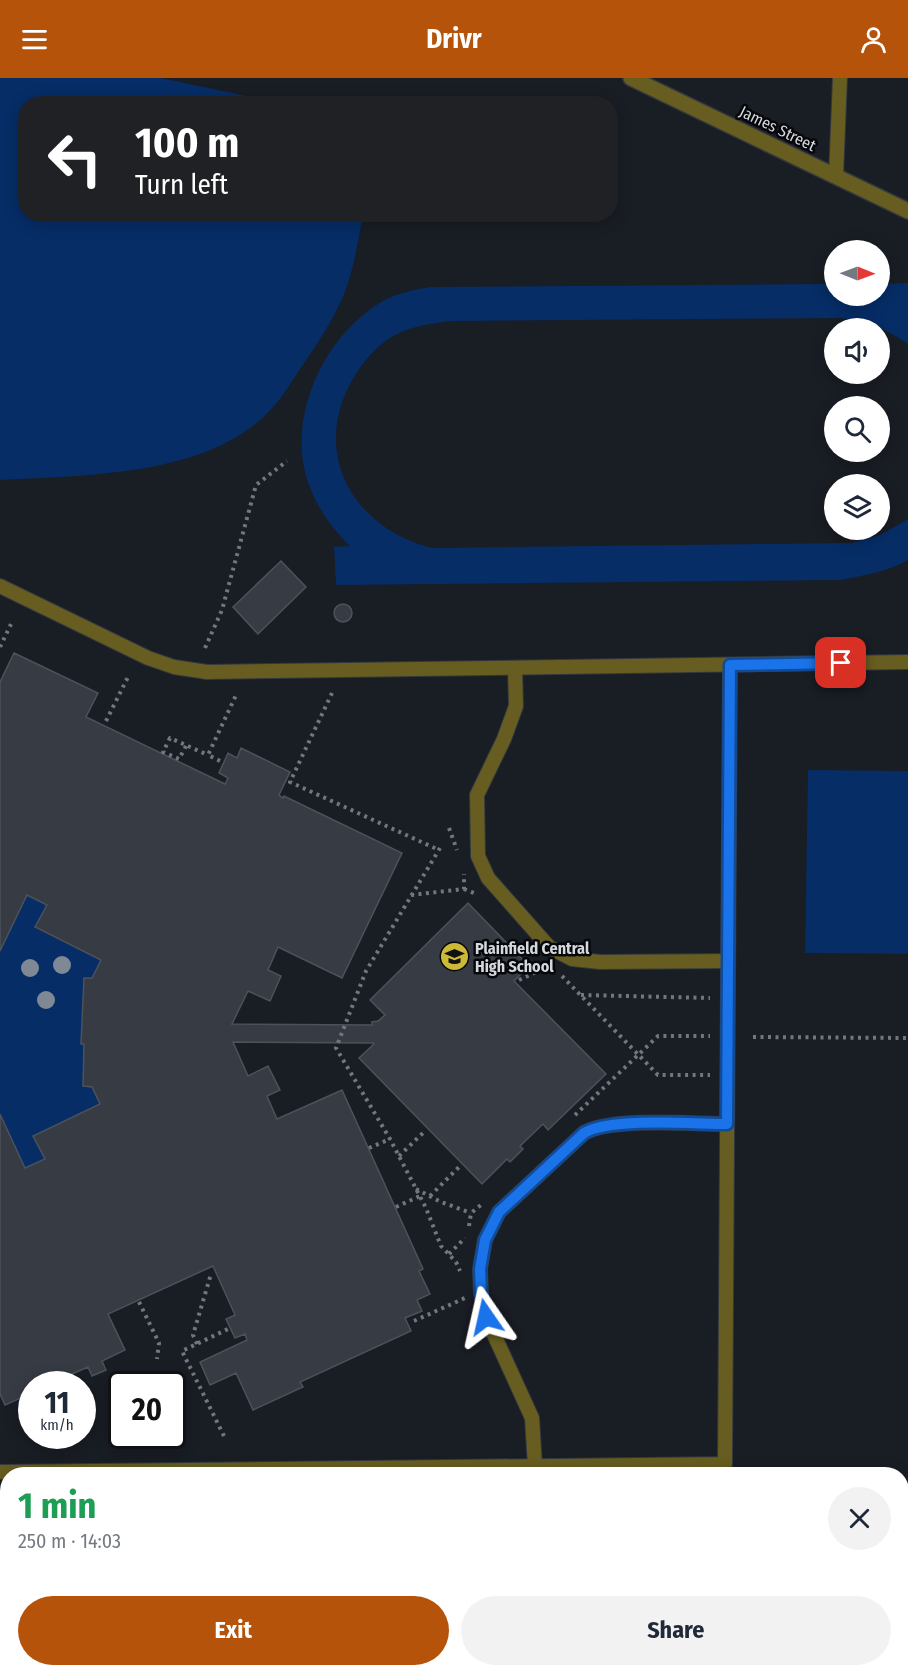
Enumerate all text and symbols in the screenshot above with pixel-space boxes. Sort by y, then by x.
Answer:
icon: menu [18,23,51,56]
text: Drivr [426,23,482,55]
icon: person [857,23,890,56]
street label: James Street [737,102,820,155]
text: 100 m [135,118,239,168]
icon: left [36,120,114,198]
text: Turn left [135,169,228,201]
north arrow [824,240,890,306]
map controls [824,240,890,540]
button: sound [824,318,890,384]
button: search [824,396,890,462]
button: layers [824,474,890,540]
pin [815,637,866,688]
icon: arrive [824,646,857,679]
place label: Plainfield Central High School [475,939,590,976]
school or university icon: Plainfield Central High School [438,941,470,973]
position arrow [454,1285,518,1349]
speed limit sign: 20 [108,1371,186,1449]
text: 11 [45,1385,69,1421]
text: km/h [40,1416,74,1434]
text: 1 min [18,1484,96,1528]
button: close [828,1487,891,1550]
text: 250 m · 14:03 [18,1529,121,1553]
button: Exit [18,1596,449,1665]
button: Share [461,1596,891,1665]

